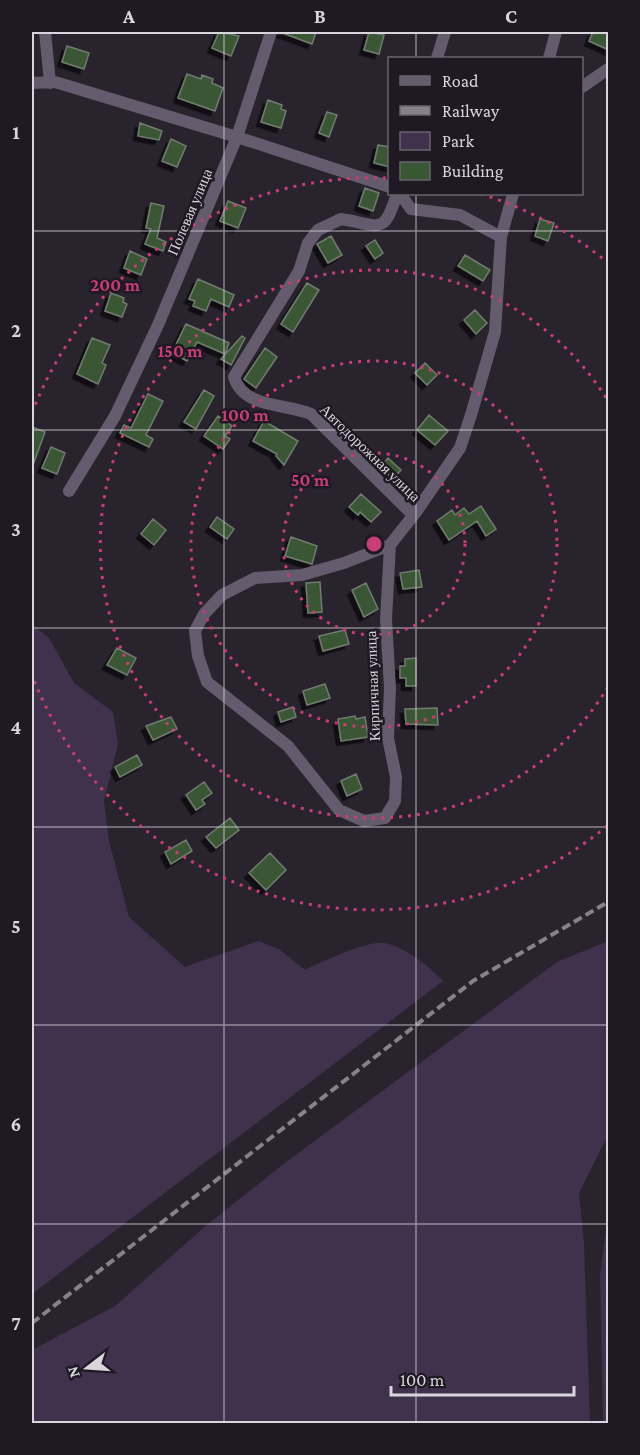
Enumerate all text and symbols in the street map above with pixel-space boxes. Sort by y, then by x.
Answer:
text: A [122,5,136,27]
text: B [314,5,326,27]
text: C [505,5,517,27]
legend [388,57,583,195]
text: Road [442,71,479,91]
text: Railway [442,101,500,121]
text: 1 [12,121,20,143]
text: Park [442,131,474,151]
text: Building [442,161,504,181]
street label: Полевая улица [165,166,216,258]
text: 200 m [90,275,141,295]
text: 2 [11,319,21,341]
text: 150 m [157,341,203,361]
street label: Автодорожная улица [317,401,423,505]
text: 100 m [221,405,269,425]
text: 50 m [291,470,330,490]
text: 3 [11,518,21,540]
centre of rings [364,534,384,554]
street label: Кирпичная улица [363,630,383,742]
text: 4 [11,716,22,738]
text: 5 [11,915,21,937]
text: 6 [11,1113,21,1135]
text: 7 [11,1312,21,1334]
north arrow [57,1338,117,1398]
scale bar [391,1359,574,1397]
text: N [63,1364,83,1380]
text: 100 m [400,1370,445,1390]

